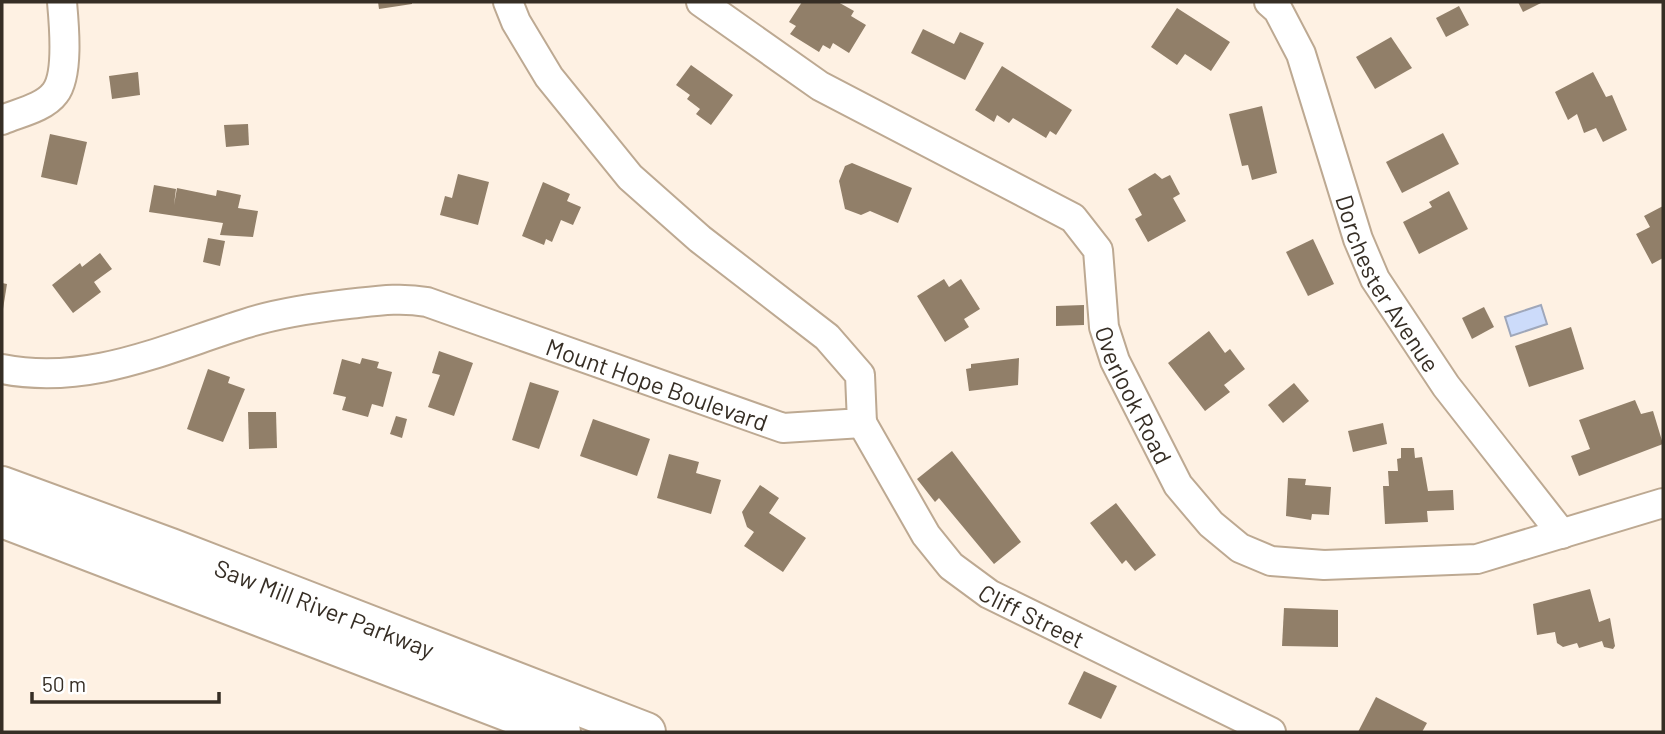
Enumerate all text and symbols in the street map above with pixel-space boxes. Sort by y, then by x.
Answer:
street label: Dorchester Avenue [1331,191,1447,377]
street label: Overlook Road [1090,322,1179,468]
street label: Mount Hope Boulevard [542,331,772,436]
street label: Saw Mill River Parkway [211,552,439,663]
street label: Cliff Street [973,577,1090,653]
scale bar [32,660,219,704]
text: 50 m [42,671,86,696]

